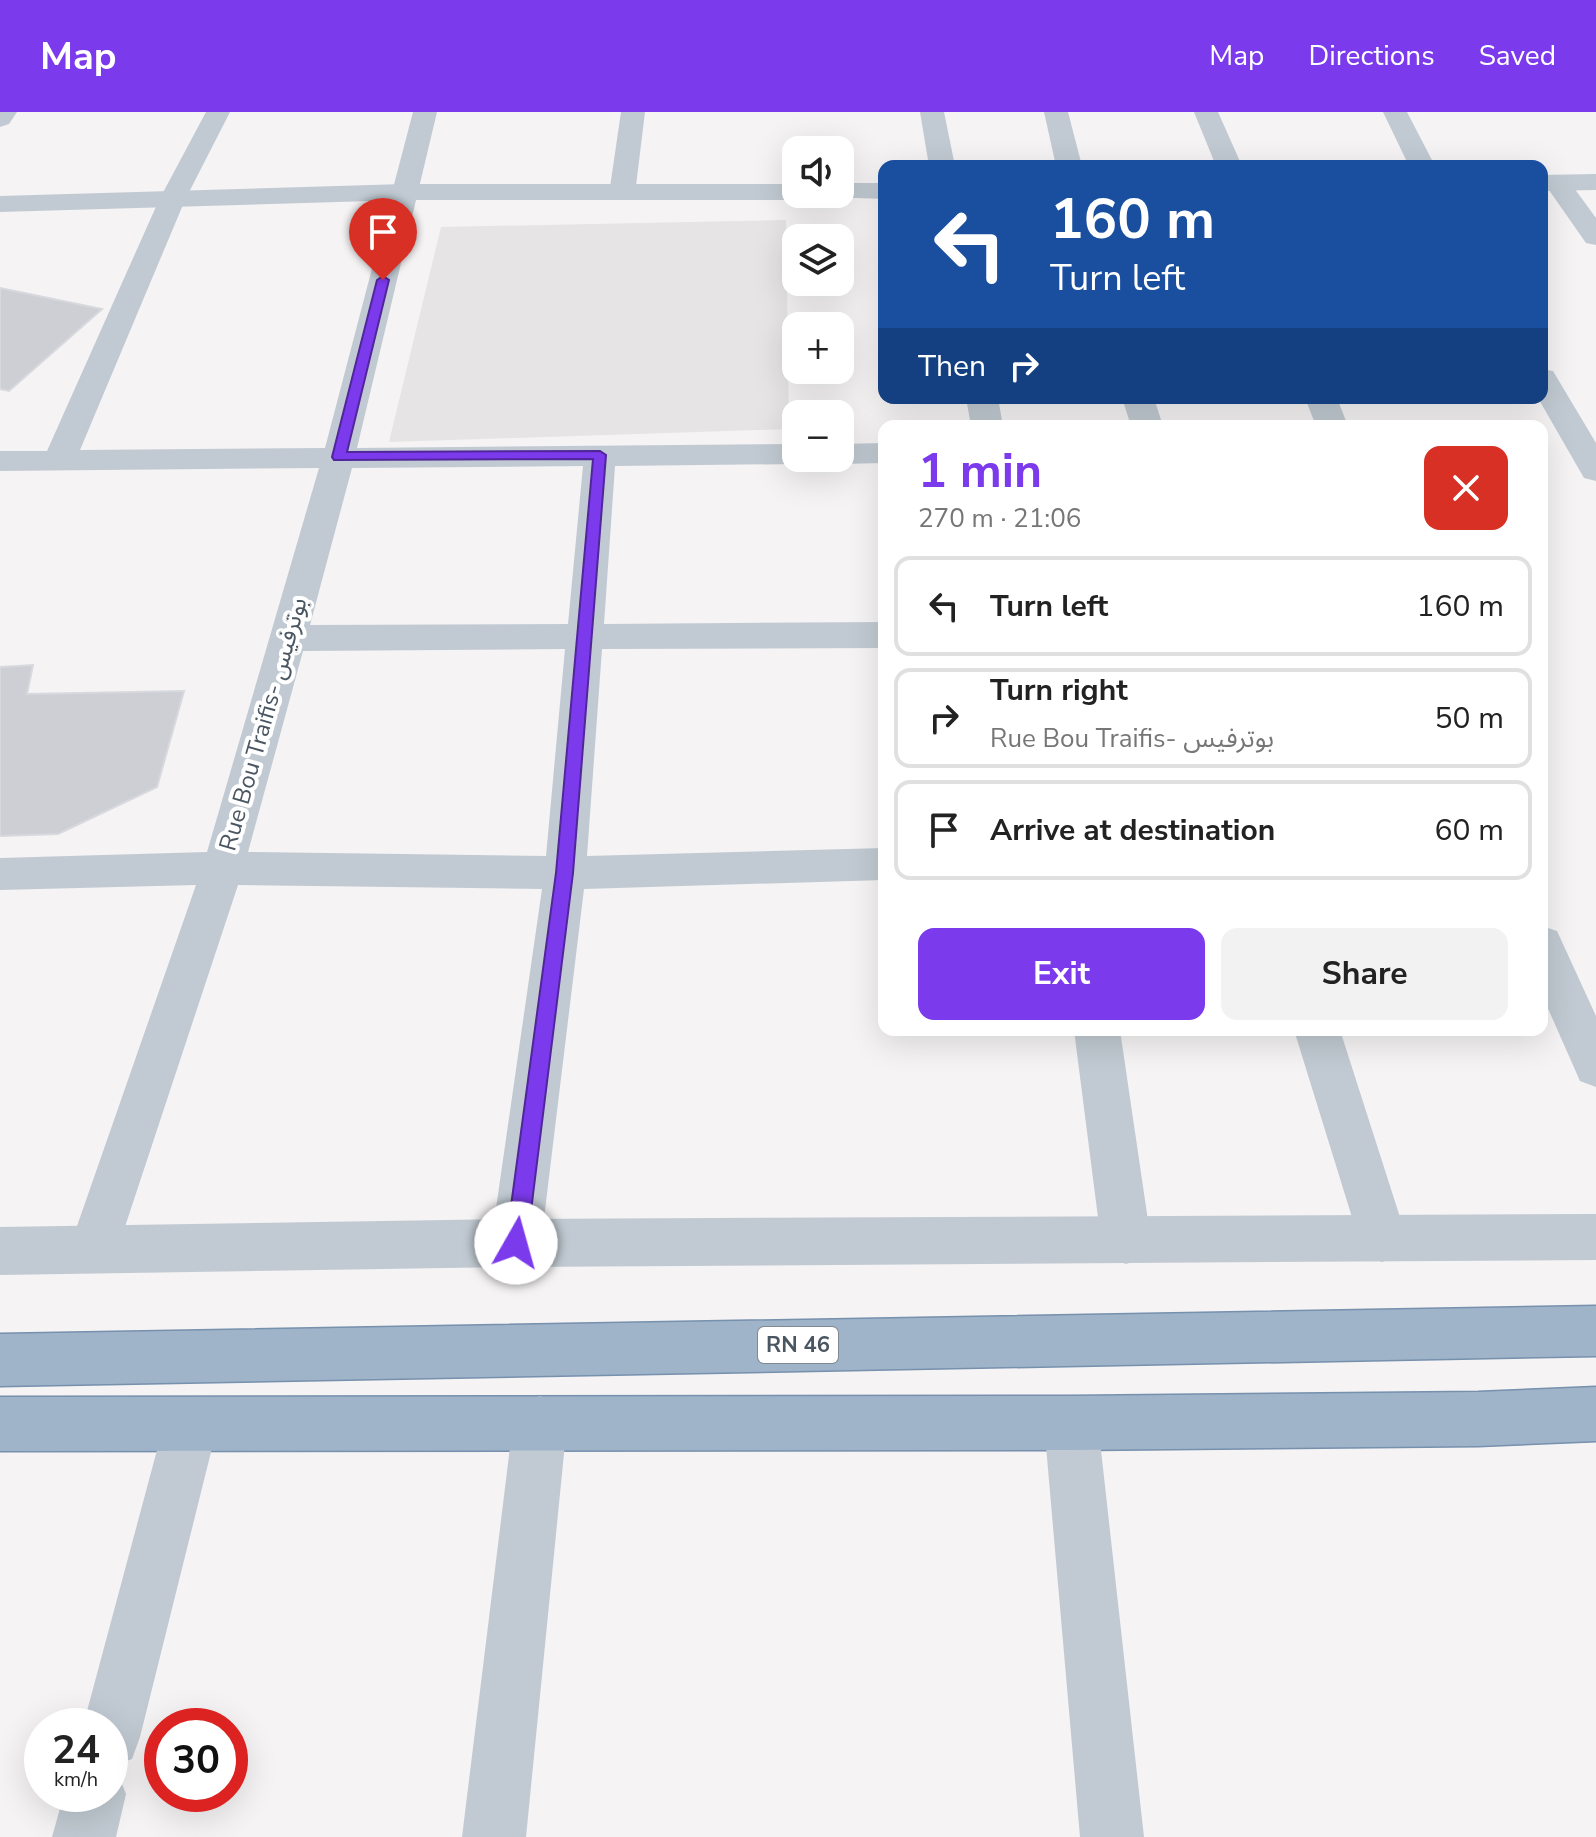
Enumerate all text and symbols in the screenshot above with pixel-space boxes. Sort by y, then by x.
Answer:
text: Map [40,31,117,82]
text: Map [1209,37,1264,75]
text: Directions [1308,37,1435,75]
text: Saved [1479,37,1556,75]
map controls [782,136,854,472]
button: sound [782,136,854,208]
text: 160 m [1050,181,1215,258]
icon: left [918,192,1022,296]
pin [349,198,417,280]
icon: arrive [361,210,405,254]
button: layers [782,224,854,296]
text: Turn left [1050,254,1185,303]
button: + [782,312,854,384]
icon: right [1002,344,1046,388]
text: Then [918,346,986,387]
button: − [782,400,854,472]
text: 1 min [918,438,1042,504]
button: close [1424,446,1508,530]
text: 270 m · 21:06 [918,501,1081,536]
icon: left [922,584,966,628]
text: Turn left [990,586,1108,627]
text: 160 m [1417,586,1504,627]
street label: Rue Bou Traifis- بوترفيس [211,594,315,854]
text: Turn right [990,670,1128,711]
icon: right [922,696,966,740]
text: 50 m [1435,698,1504,739]
text: Rue Bou Traifis- بوترفيس [990,721,1274,756]
icon: arrive [922,808,966,852]
text: Arrive at destination [990,810,1275,851]
text: 60 m [1435,810,1504,851]
button: Exit [918,928,1205,1020]
button: Share [1221,928,1508,1020]
position arrow [474,1201,558,1285]
road number: RN 46 [758,1327,838,1363]
speed limit sign: 30 [144,1708,248,1812]
text: 24 [52,1723,100,1777]
text: km/h [54,1766,98,1793]

